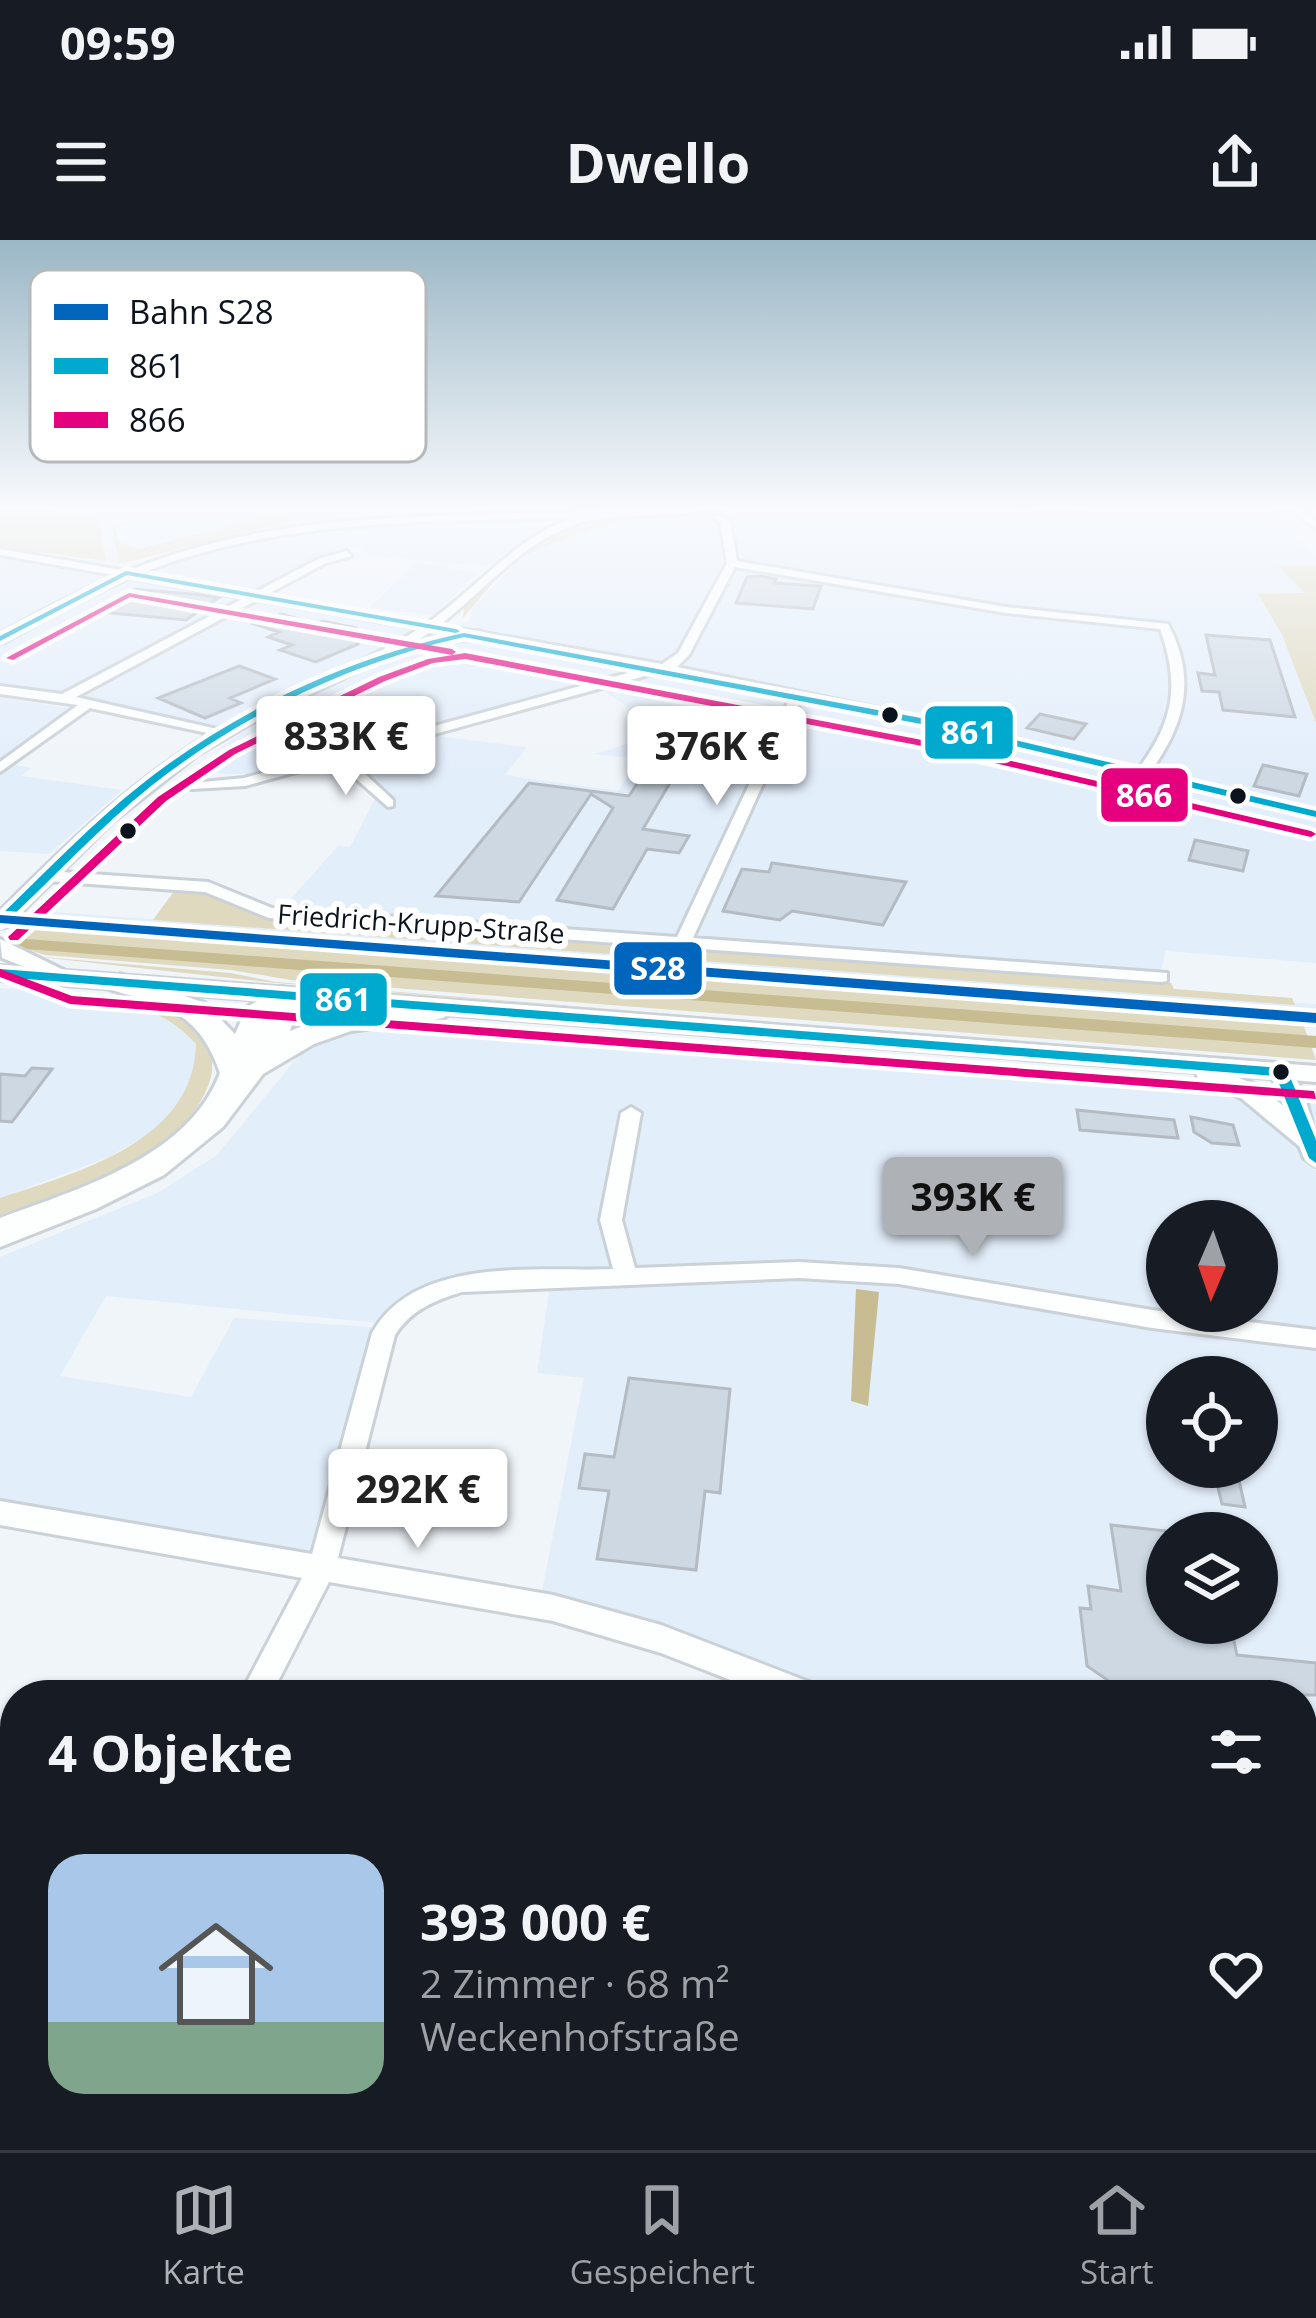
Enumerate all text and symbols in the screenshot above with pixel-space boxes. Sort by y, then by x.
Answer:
text: 09:59 [60,12,176,73]
text: Dwello [566,125,750,199]
icon: menu [48,129,114,195]
icon: share [1202,129,1268,195]
legend [30,270,426,462]
text: Bahn S28 [129,289,274,334]
text: 861 [129,343,186,388]
text: 866 [129,397,186,442]
pin: 833K € [248,696,444,798]
unlabelled marker [879,704,901,726]
line badge: 861 [923,704,1015,761]
pin: 376K € [619,706,815,808]
text: 833K € [283,708,409,761]
text: 861 [941,709,997,754]
text: 376K € [654,718,780,771]
line badge: 866 [1099,766,1190,824]
text: 866 [1116,772,1172,817]
unlabelled marker [1227,785,1249,807]
unlabelled marker [117,820,139,842]
street label: Friedrich-Krupp-Straße [276,895,566,951]
line badge: S28 [612,940,704,997]
text: S28 [630,945,686,990]
line badge: 861 [298,971,389,1028]
text: 861 [315,976,371,1021]
unlabelled marker [1270,1061,1292,1083]
pin: 393K € [875,1157,1071,1259]
text: 393K € [910,1169,1036,1222]
north arrow [1146,1200,1278,1332]
map controls [1146,1200,1278,1644]
button: locate [1146,1356,1278,1488]
pin: 292K € [320,1449,516,1551]
text: 292K € [355,1461,481,1514]
button: layers [1146,1512,1278,1644]
text: 4 Objekte [48,1717,293,1787]
icon: filters [1203,1719,1269,1785]
text: 393 000 € [420,1886,651,1956]
icon: home [144,1902,288,2046]
icon: heart [1203,1941,1269,2007]
text: 2 Zimmer · 68 m² [420,1956,730,2009]
text: Weckenhofstraße [420,2009,740,2062]
tab: Karte [163,2177,245,2294]
tab: Gespeichert [570,2177,755,2294]
tab: Start [1080,2177,1153,2294]

